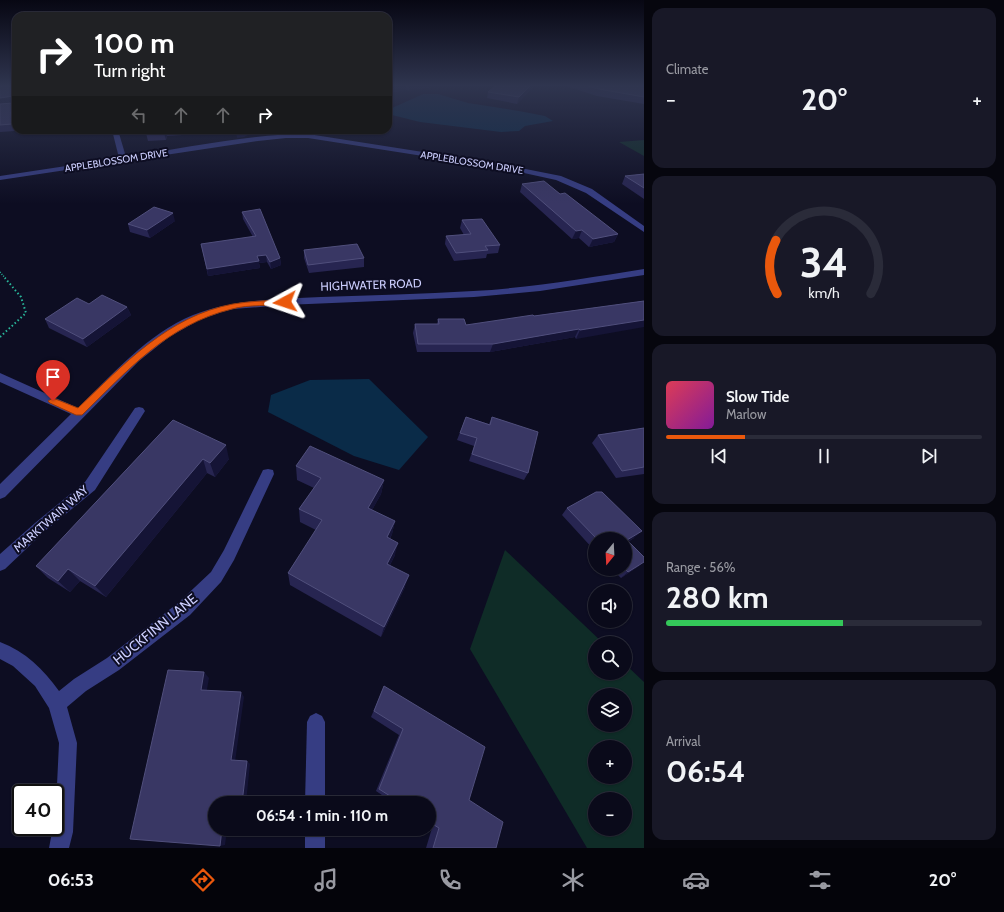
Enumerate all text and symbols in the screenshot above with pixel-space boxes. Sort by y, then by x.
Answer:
text: 100 m [94,26,175,60]
icon: right [28,28,80,80]
text: Turn right [94,60,165,82]
text: Climate [666,61,708,77]
text: 20° [801,81,847,118]
text: − [666,86,676,113]
text: + [972,86,982,113]
icon: left [128,104,150,126]
icon: ahead [170,104,192,126]
icon: ahead [212,104,234,126]
icon: right [254,104,276,126]
street label: APPLEBLOSSOM DRIVE [64,146,169,175]
street label: APPLEBLOSSOM DRIVE [420,148,525,177]
text: 34 [800,237,848,287]
street label: HIGHWATER ROAD [320,275,422,294]
position arrow [264,281,306,323]
text: km/h [808,284,840,302]
pin [36,360,70,401]
icon: arrive [42,366,64,388]
text: Slow Tide [726,388,789,406]
text: Marlow [726,406,766,422]
icon: previous [708,445,730,467]
icon: pause [813,445,835,467]
icon: next [918,445,940,467]
street label: MARKTWAIN WAY [10,482,91,555]
north arrow [588,532,632,576]
map controls [588,532,632,836]
text: Range · 56% [666,559,735,575]
text: 280 km [666,579,769,616]
button: sound [588,584,632,628]
street label: HUCKFINN LANE [109,589,201,669]
button: search [588,636,632,680]
button: layers [588,688,632,732]
text: Arrival [666,733,701,749]
button: + [588,740,632,784]
text: 06:54 [666,753,745,790]
speed limit sign: 40 [12,784,64,836]
button: − [588,792,632,836]
text: 06:54 · 1 min · 110 m [256,807,388,825]
icon: directions [189,866,217,894]
icon: music [312,866,340,894]
icon: phone [436,866,464,894]
icon: climate [559,866,587,894]
icon: car [682,866,710,894]
icon: filters [806,866,834,894]
text: 06:53 [48,869,94,891]
text: 20° [929,869,956,891]

